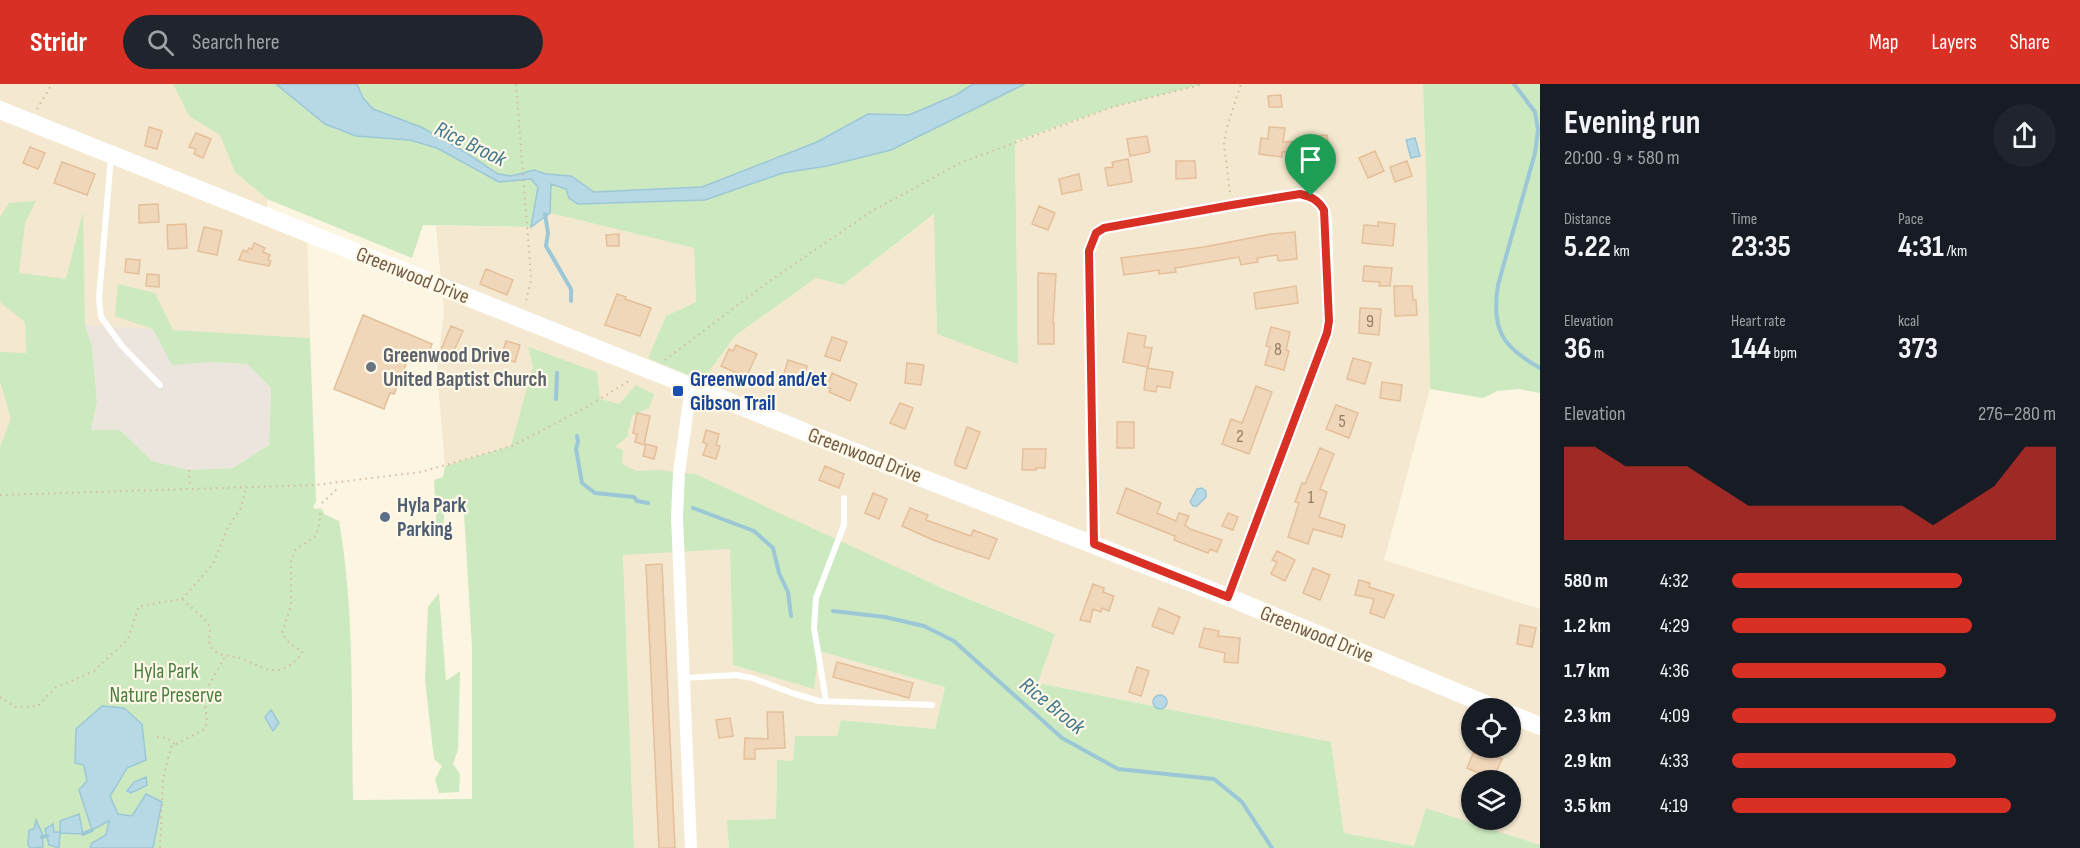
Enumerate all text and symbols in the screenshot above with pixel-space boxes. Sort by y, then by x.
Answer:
search box [123,15,543,69]
text: Stridr [30,26,87,59]
icon: search [144,26,177,59]
text: Search here [192,29,280,56]
text: Map [1869,30,1898,55]
text: Layers [1931,30,1977,55]
text: Share [2010,30,2050,55]
text: Evening run [1564,103,1700,143]
button: share [1993,104,2056,167]
water label: Rice Brook [430,116,511,174]
pin [1285,134,1336,196]
icon: arrive [1294,143,1327,176]
text: 20:00 · 9 × 580 m [1564,146,1680,170]
text: Distance [1564,210,1611,229]
text: Time [1731,210,1757,229]
text: Pace [1898,210,1923,229]
text: 5.22 [1564,229,1611,265]
text: 23:35 [1731,229,1791,265]
text: 4:31 [1898,229,1944,265]
street label: Greenwood Drive [353,241,473,310]
text: km [1611,242,1630,261]
text: /km [1944,242,1967,261]
house number: 9 [1366,311,1374,332]
text: Elevation [1564,312,1613,331]
text: Heart rate [1731,312,1786,331]
text: kcal [1898,312,1919,331]
text: 36 [1564,331,1592,367]
text: 144 [1731,331,1771,367]
text: 373 [1898,331,1938,367]
house number: 8 [1274,339,1282,360]
place label: Greenwood Drive United Baptist Church [383,343,547,392]
text: m [1592,344,1604,363]
text: bpm [1771,344,1797,363]
marker: Greenwood Drive United Baptist Church [364,360,378,374]
place label: Greenwood and/et Gibson Trail [690,367,827,416]
marker: Greenwood and/et Gibson Trail [671,384,685,398]
text: Elevation [1564,402,1626,426]
text: 276–280 m [1978,402,2056,426]
house number: 5 [1338,411,1346,432]
street label: Greenwood Drive [804,422,925,489]
house number: 2 [1236,426,1244,447]
house number: 1 [1308,487,1315,508]
place label: Hyla Park Parking [397,493,466,542]
marker: Hyla Park Parking [378,510,392,524]
text: 580 m [1564,569,1608,593]
text: 4:32 [1660,569,1689,593]
street label: Greenwood Drive [1257,600,1377,669]
text: 1.2 km [1564,614,1611,638]
text: 4:29 [1660,614,1689,638]
park label: Hyla Park Nature Preserve [109,659,223,708]
text: 1.7 km [1564,659,1610,683]
text: 4:36 [1660,659,1689,683]
water label: Rice Brook [1014,672,1091,741]
map controls [1461,698,1521,830]
button: locate [1461,698,1521,758]
text: 2.3 km [1564,704,1611,728]
text: 4:09 [1660,704,1690,728]
text: 2.9 km [1564,749,1611,773]
text: 4:33 [1660,749,1689,773]
button: layers [1461,770,1521,830]
text: 3.5 km [1564,794,1611,818]
text: 4:19 [1660,794,1688,818]

